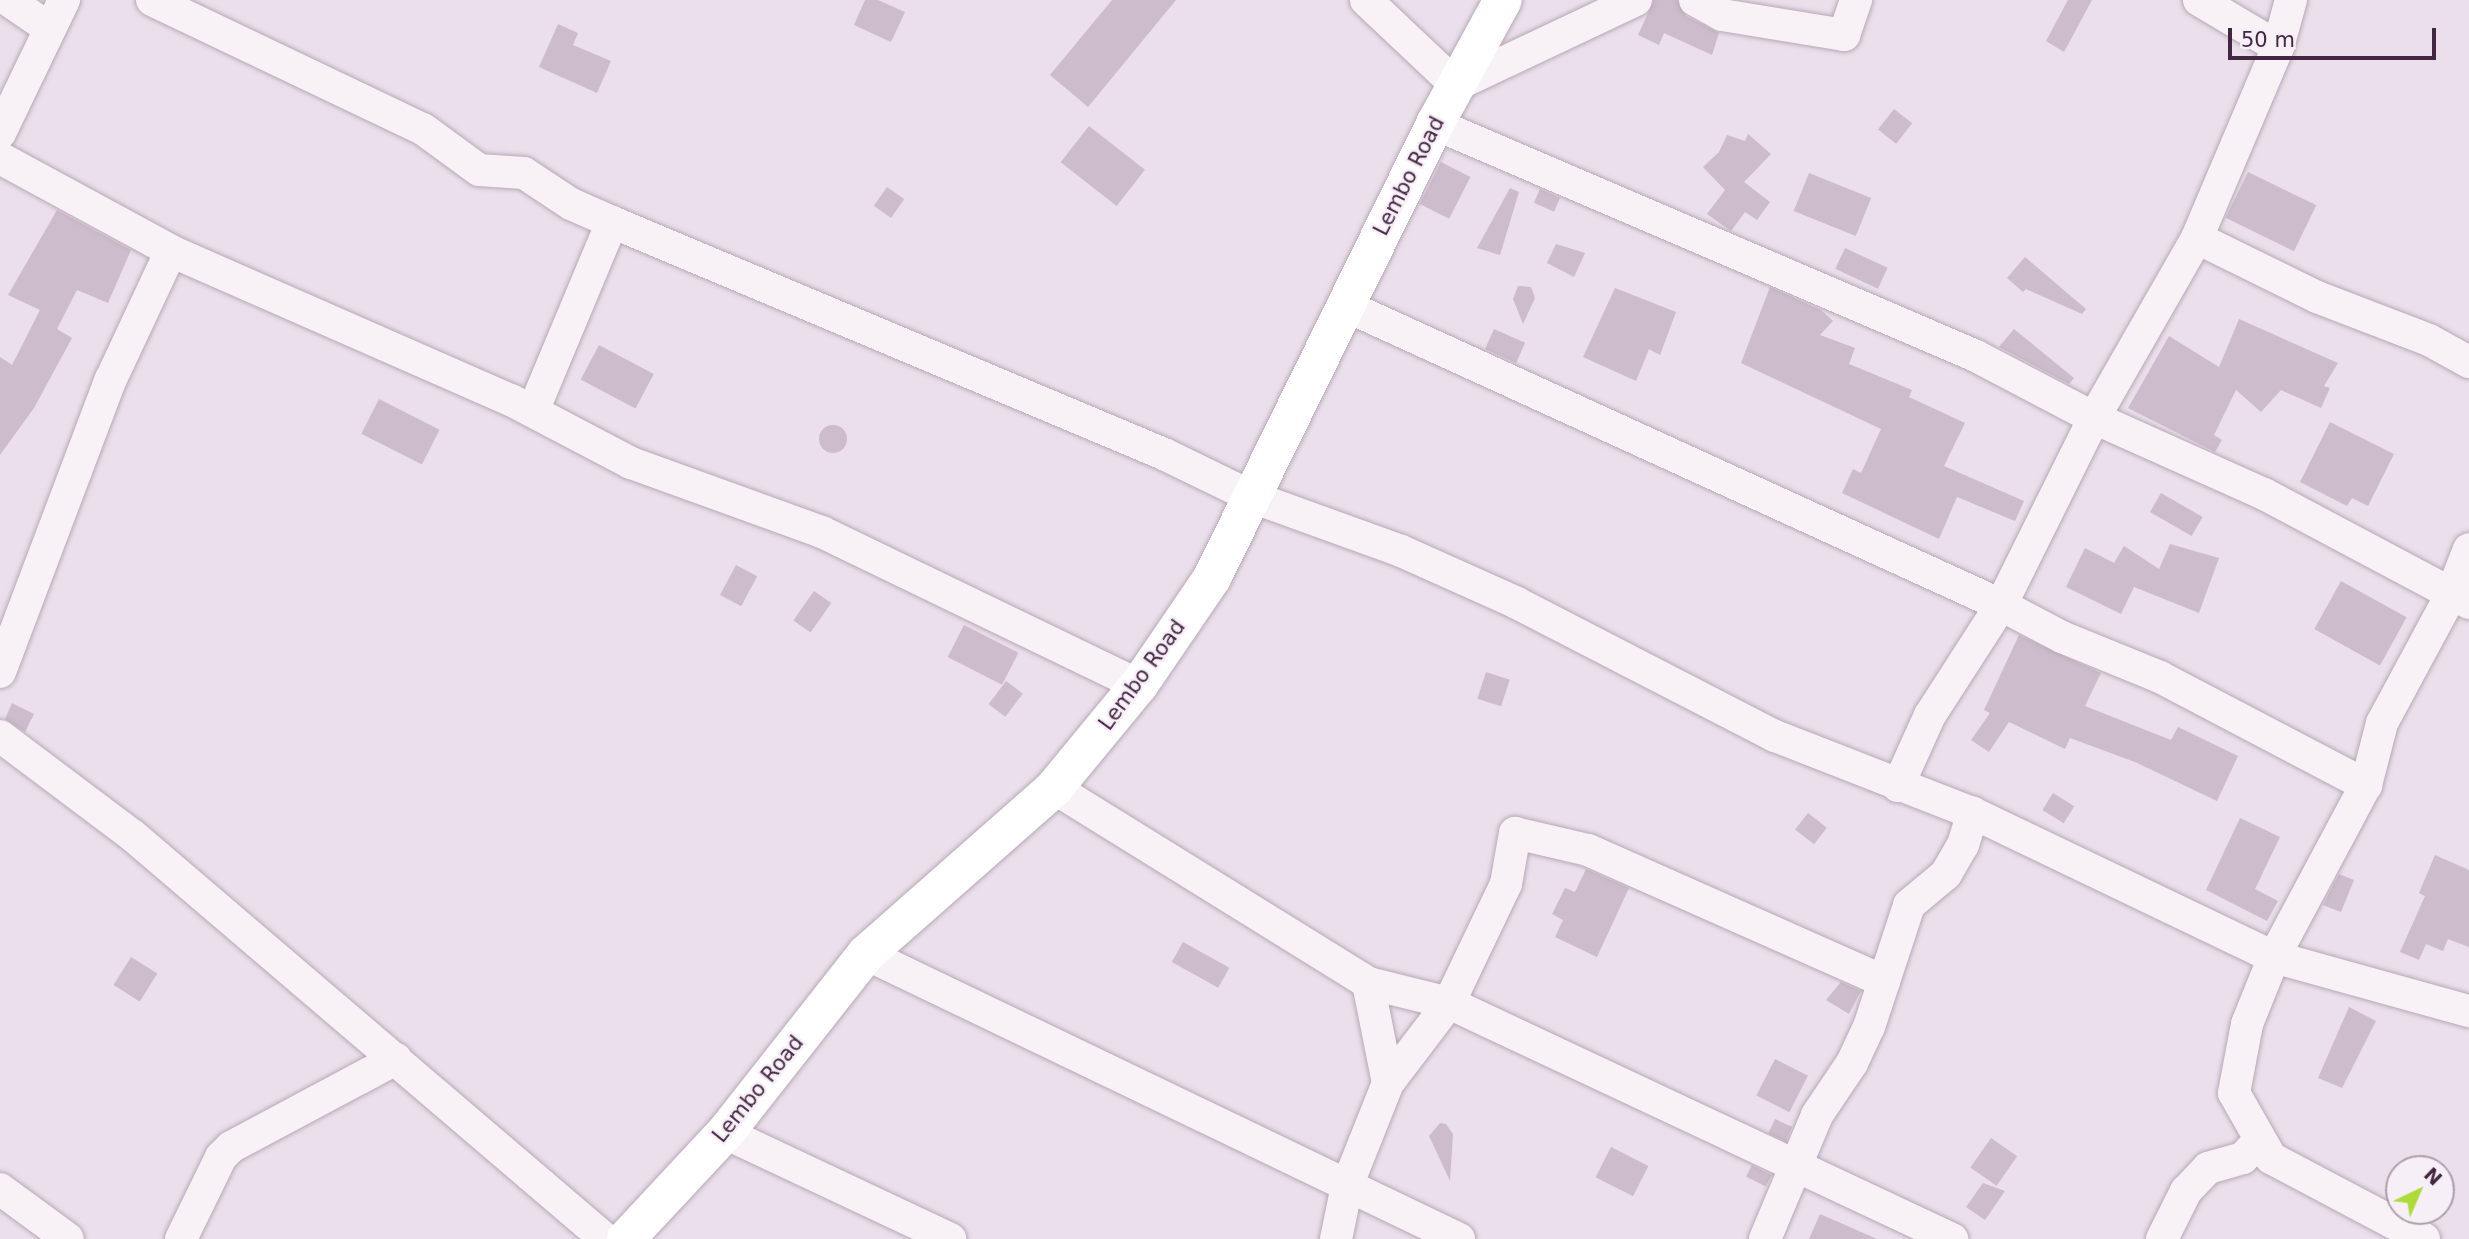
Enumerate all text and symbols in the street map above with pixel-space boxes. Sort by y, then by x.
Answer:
scale bar [2231,14,2439,58]
text: 50 m [2241,28,2295,52]
street label: Lembo Road [1368,112,1450,240]
street label: Lembo Road [1094,615,1190,735]
street label: Lembo Road [707,1030,809,1148]
north arrow [2385,1155,2455,1225]
text: N [2420,1163,2447,1190]

